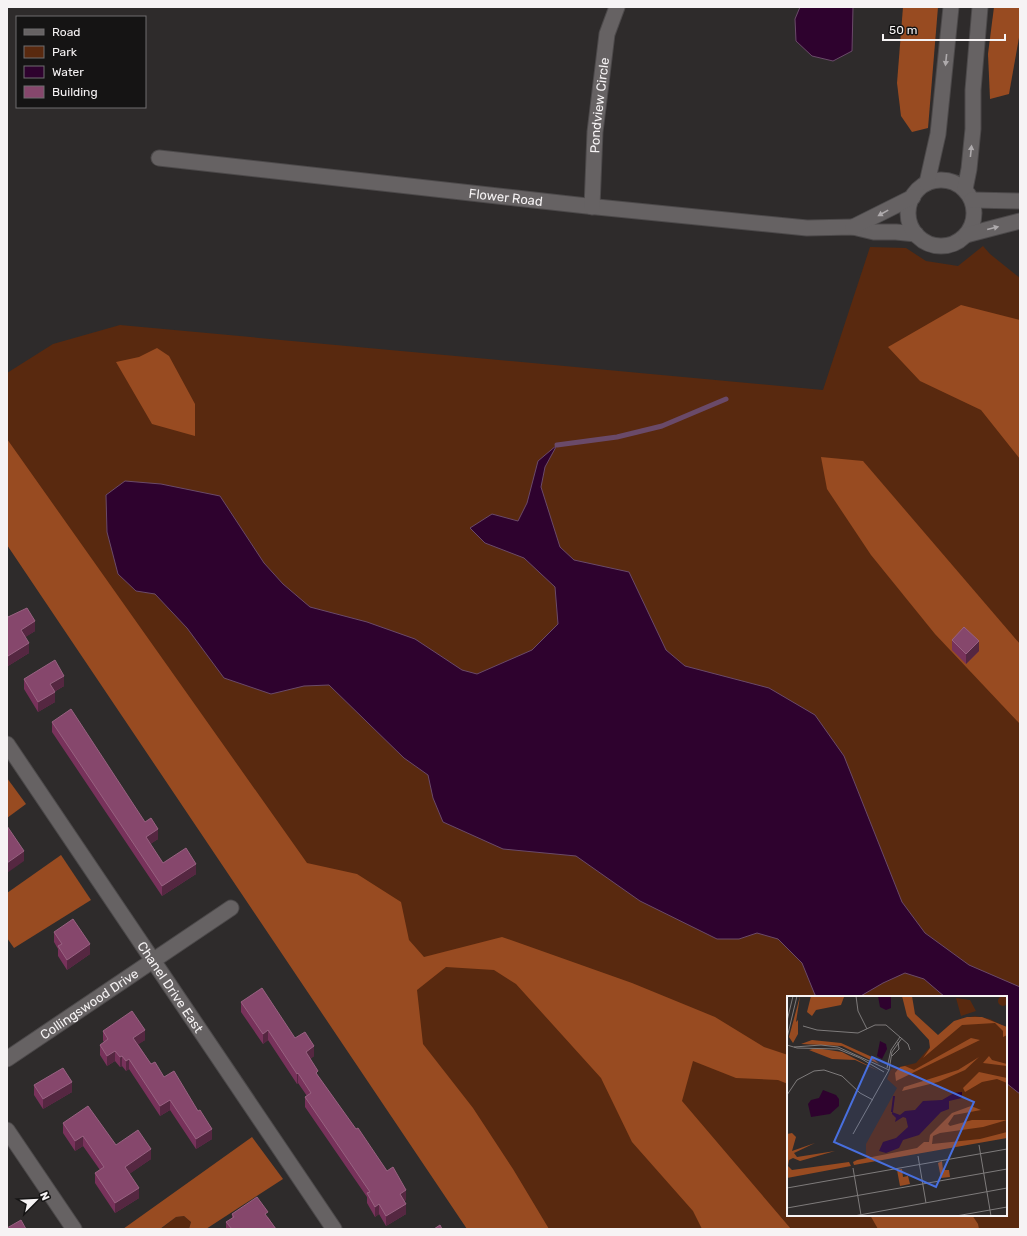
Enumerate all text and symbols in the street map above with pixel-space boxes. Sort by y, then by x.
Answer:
legend [16,16,146,108]
scale bar [883,16,1005,42]
text: 50 m [889,23,917,37]
text: Road [52,25,80,39]
text: Park [52,45,78,59]
one-way arrow [942,54,949,66]
street label: Pondview Circle [587,57,612,154]
text: Water [52,65,84,79]
text: Building [52,85,98,99]
one-way arrow [968,145,974,157]
street label: Flower Road [468,186,544,209]
one-way arrow [877,209,889,216]
one-way arrow [987,225,999,231]
street label: Chanel Drive East [134,939,206,1036]
street label: Collingswood Drive [37,966,141,1042]
inset map [787,996,1007,1216]
north arrow [16,1180,56,1220]
text: N [37,1190,52,1202]

